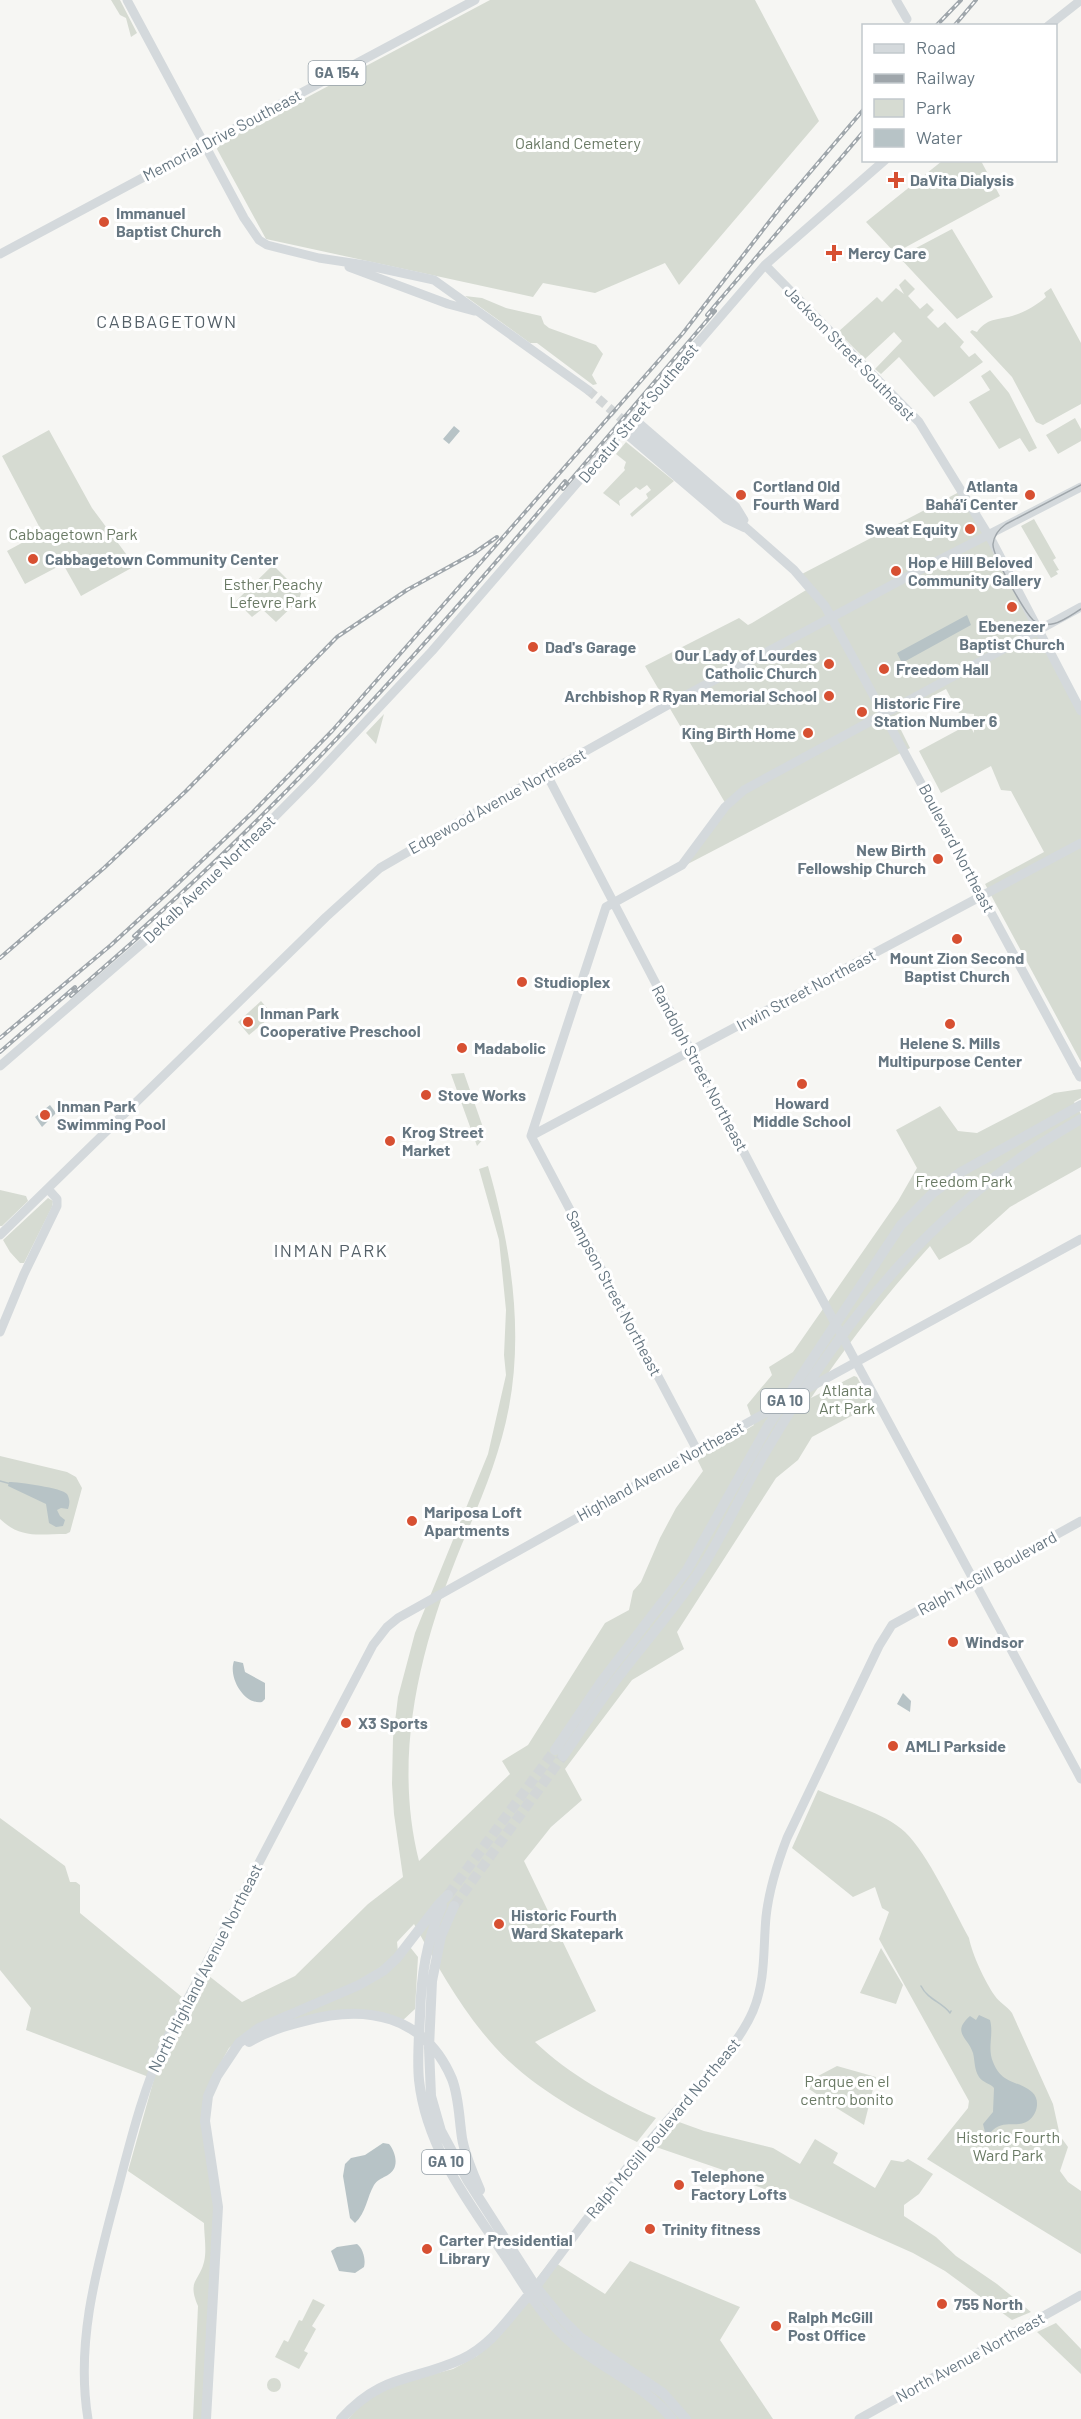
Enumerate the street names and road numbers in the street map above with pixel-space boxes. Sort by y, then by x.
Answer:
road number: GA 154 [308,61,366,85]
street label: Memorial Drive Southeast [139,85,304,184]
street label: Jackson Street Southeast [781,281,920,424]
street label: Decatur Street Southeast [574,339,702,486]
street label: Edgewood Avenue Northeast [405,744,589,857]
street label: Boulevard Northeast [916,780,999,915]
street label: DeKalb Avenue Northeast [139,811,279,947]
street label: Irwin Street Northeast [733,945,879,1034]
street label: Randolph Street Northeast [649,982,752,1154]
street label: Sampson Street Northeast [563,1207,666,1379]
road number: GA 10 [761,1389,809,1413]
street label: Highland Avenue Northeast [573,1417,747,1524]
street label: Ralph McGill Boulevard [914,1526,1060,1619]
street label: North Highland Avenue Northeast [144,1860,266,2075]
street label: Ralph McGill Boulevard Northeast [582,2034,744,2222]
road number: GA 10 [422,2150,470,2174]
street label: North Avenue Northeast [892,2308,1048,2405]

